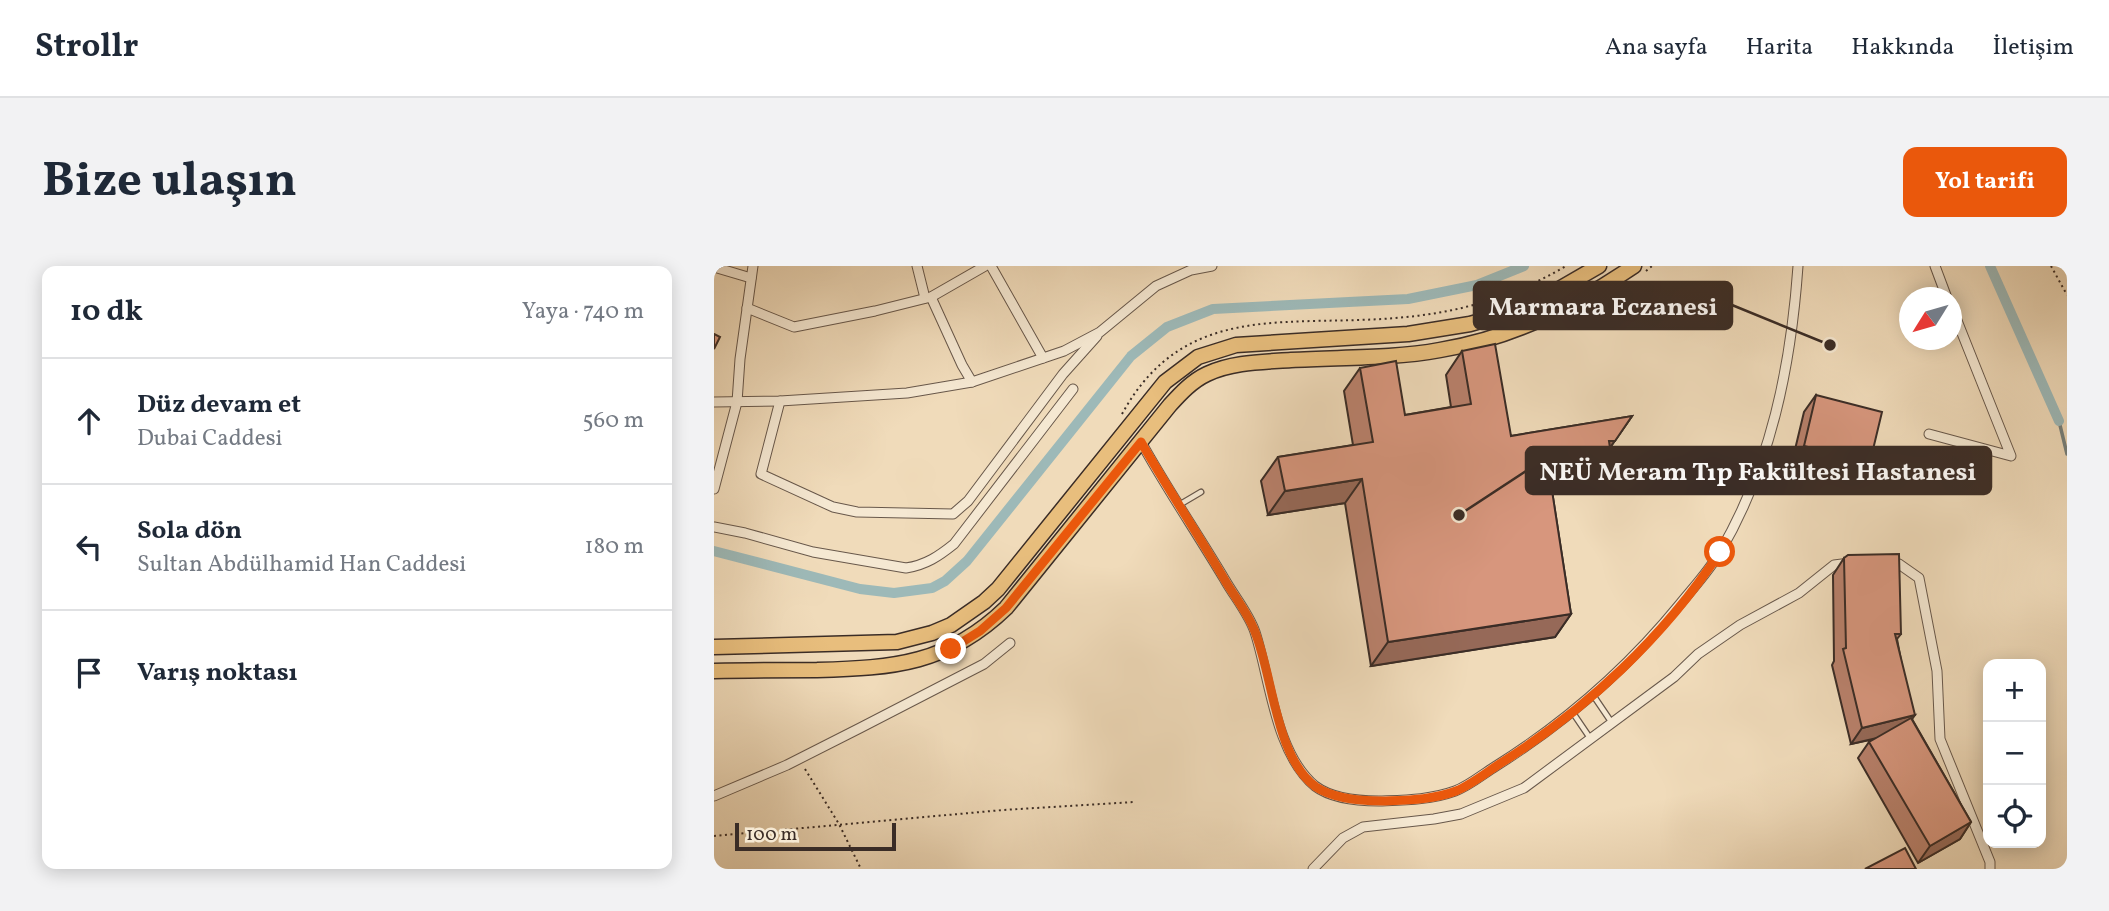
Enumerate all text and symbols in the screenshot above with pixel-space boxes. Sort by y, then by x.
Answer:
text: Strollr [35,25,138,71]
text: Ana sayfa [1605,31,1708,65]
text: Harita [1746,31,1813,65]
text: Hakkında [1851,31,1955,65]
text: İletişim [1993,31,2074,65]
button: Yol tarifi [1903,147,2067,217]
text: Bize ulaşın [42,148,297,217]
callout: Marmara Eczanesi [1474,282,1732,329]
north arrow [1899,287,1962,350]
text: Marmara Eczanesi [1488,290,1718,326]
text: 10 dk [70,291,143,333]
text: Yaya · 740 m [522,296,644,328]
text: Düz devam et [137,387,301,423]
icon: ahead [70,402,108,440]
text: 560 m [583,405,644,437]
text: Dubai Caddesi [137,423,282,455]
callout: NEÜ Meram Tıp Fakültesi Hastanesi [1526,447,1991,494]
text: NEÜ Meram Tıp Fakültesi Hastanesi [1539,455,1977,491]
text: Sola dön [137,513,242,549]
icon: left [70,528,108,566]
text: 180 m [585,531,644,563]
route start [1704,536,1735,567]
text: Sultan Abdülhamid Han Caddesi [137,549,466,581]
route end [935,633,966,664]
icon: arrive [70,654,108,692]
text: Varış noktası [137,655,298,691]
map controls [1983,659,2046,848]
button: + [1983,659,2046,722]
button: − [1983,722,2046,785]
button: locate [1983,785,2046,848]
scale bar [735,820,896,852]
text: 100 m [746,822,797,848]

